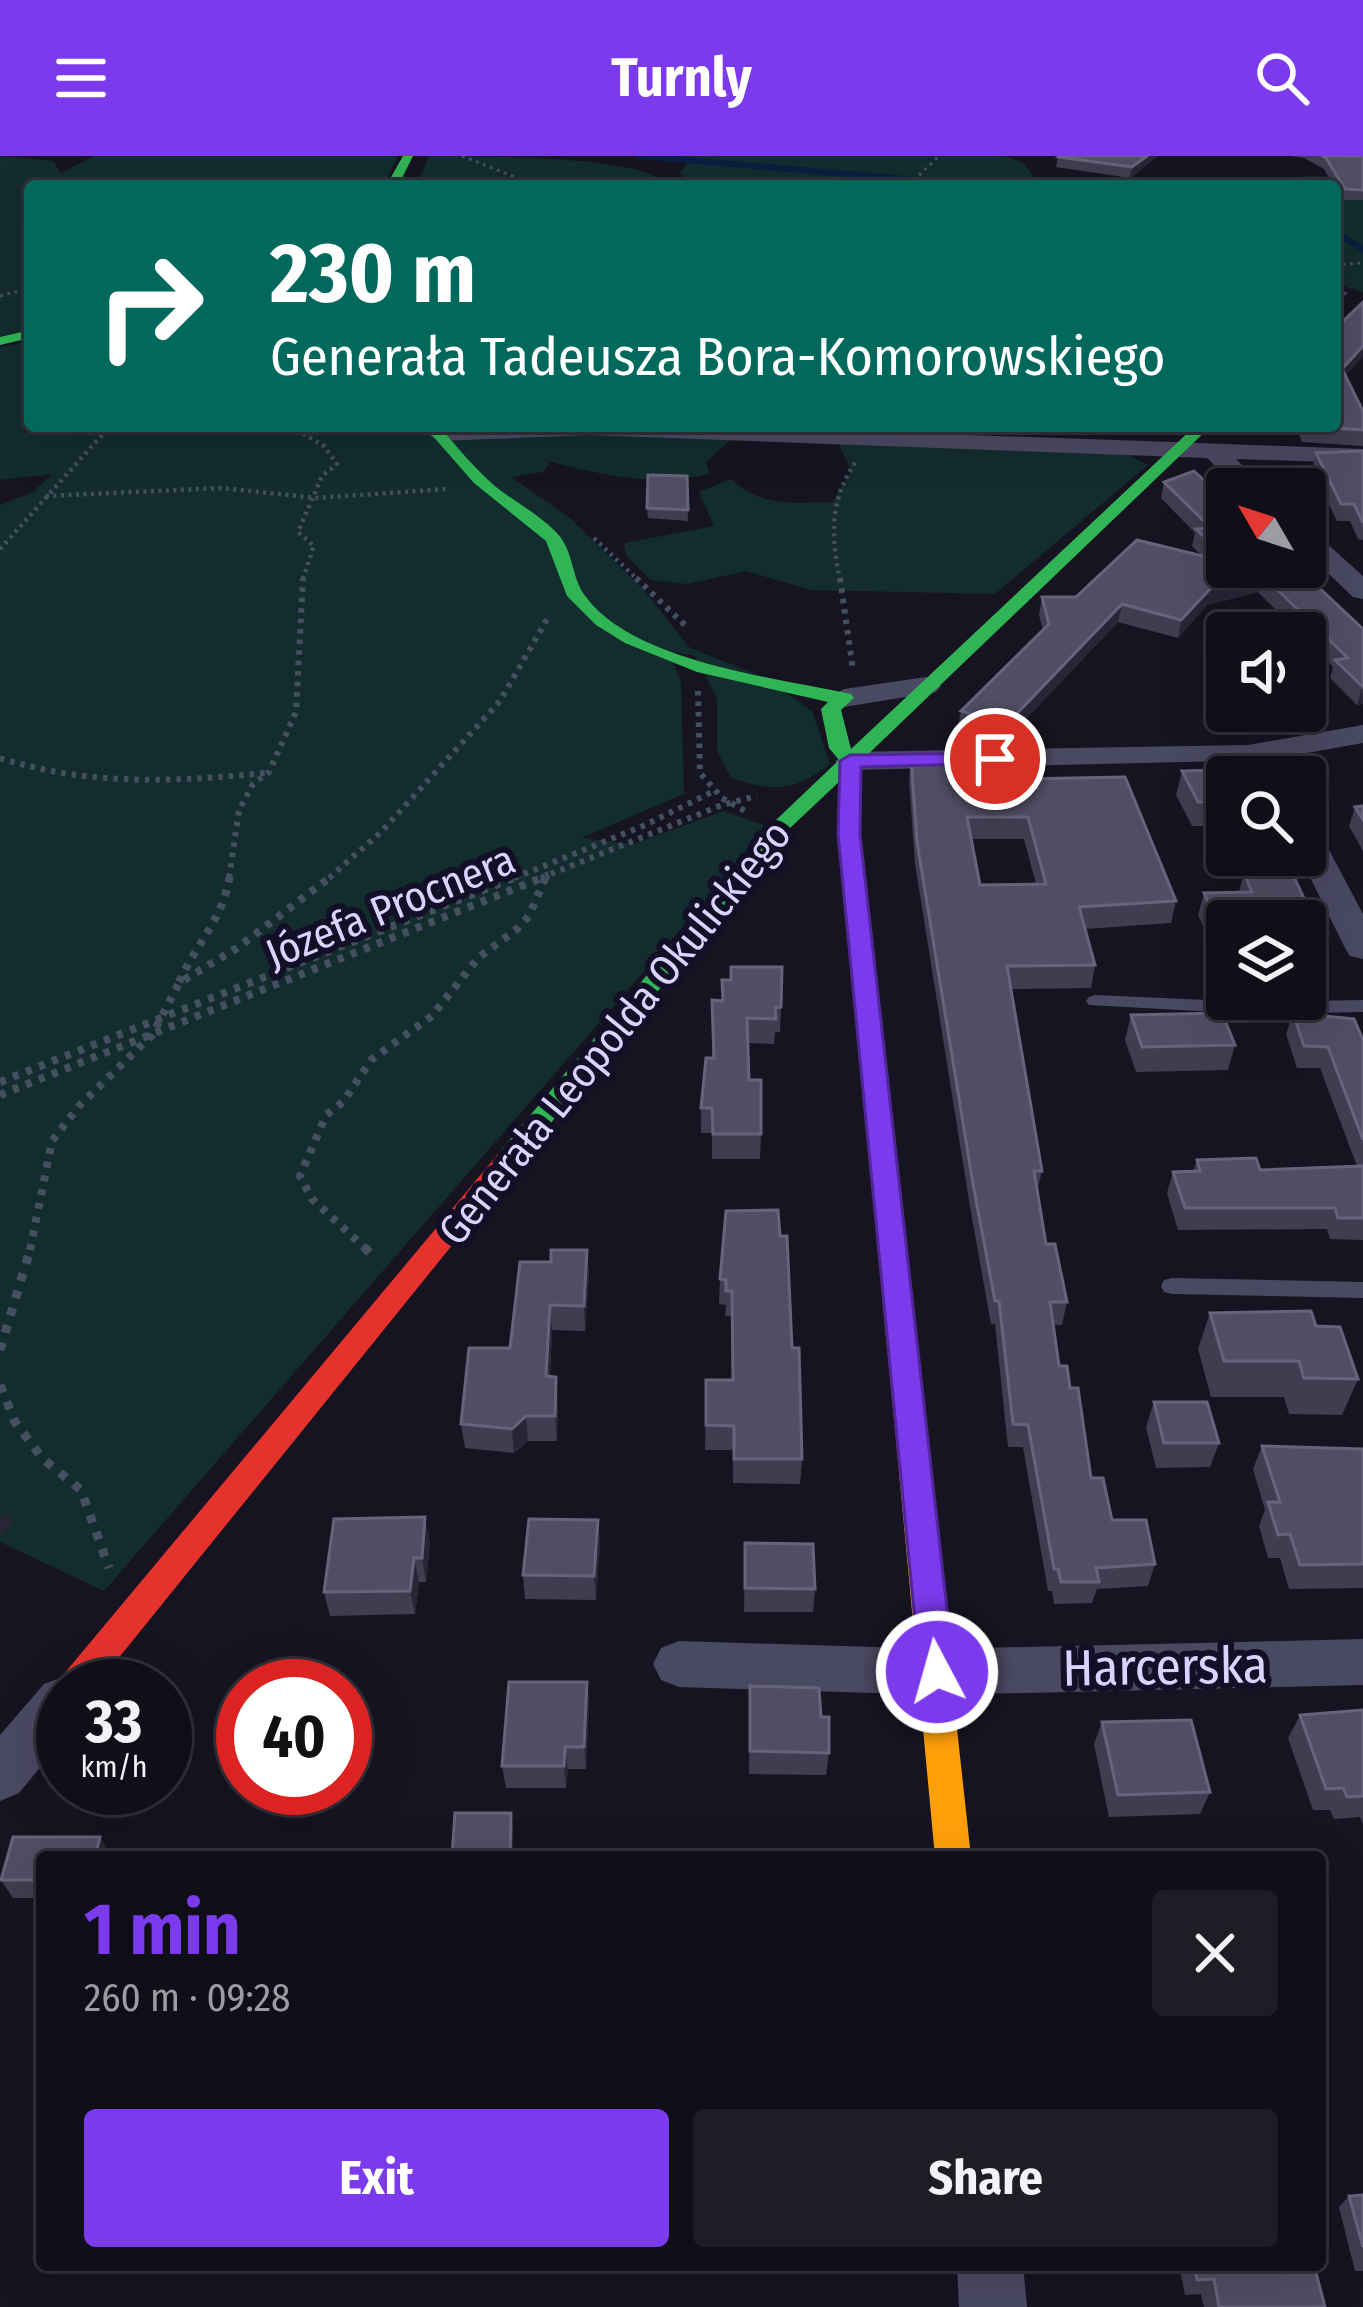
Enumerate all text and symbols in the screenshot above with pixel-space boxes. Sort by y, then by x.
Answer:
icon: menu [48,45,114,111]
icon: search [1249,45,1315,111]
text: Turnly [611,46,752,110]
text: 230 m [270,223,476,324]
icon: right [72,228,228,384]
text: Generała Tadeusza Bora-Komorowskiego [270,325,1165,389]
north arrow [1206,468,1326,588]
map controls [1206,468,1326,1020]
button: sound [1206,612,1326,732]
pin [944,708,1046,810]
icon: arrive [962,726,1028,792]
button: search [1206,756,1326,876]
street label: Generała Leopolda Okulickiego [428,810,801,1255]
street label: Józefa Procnera [259,834,522,980]
button: layers [1206,900,1326,1020]
position arrow [874,1609,1000,1735]
street label: Harcerska [1062,1634,1268,1700]
speed limit sign: 40 [216,1659,372,1815]
text: 33 [86,1686,142,1758]
text: km/h [81,1749,147,1785]
text: 1 min [84,1887,241,1973]
button: close [1152,1890,1278,2016]
text: 260 m · 09:28 [84,1975,291,2021]
button: Exit [84,2109,669,2247]
button: Share [693,2109,1278,2247]

